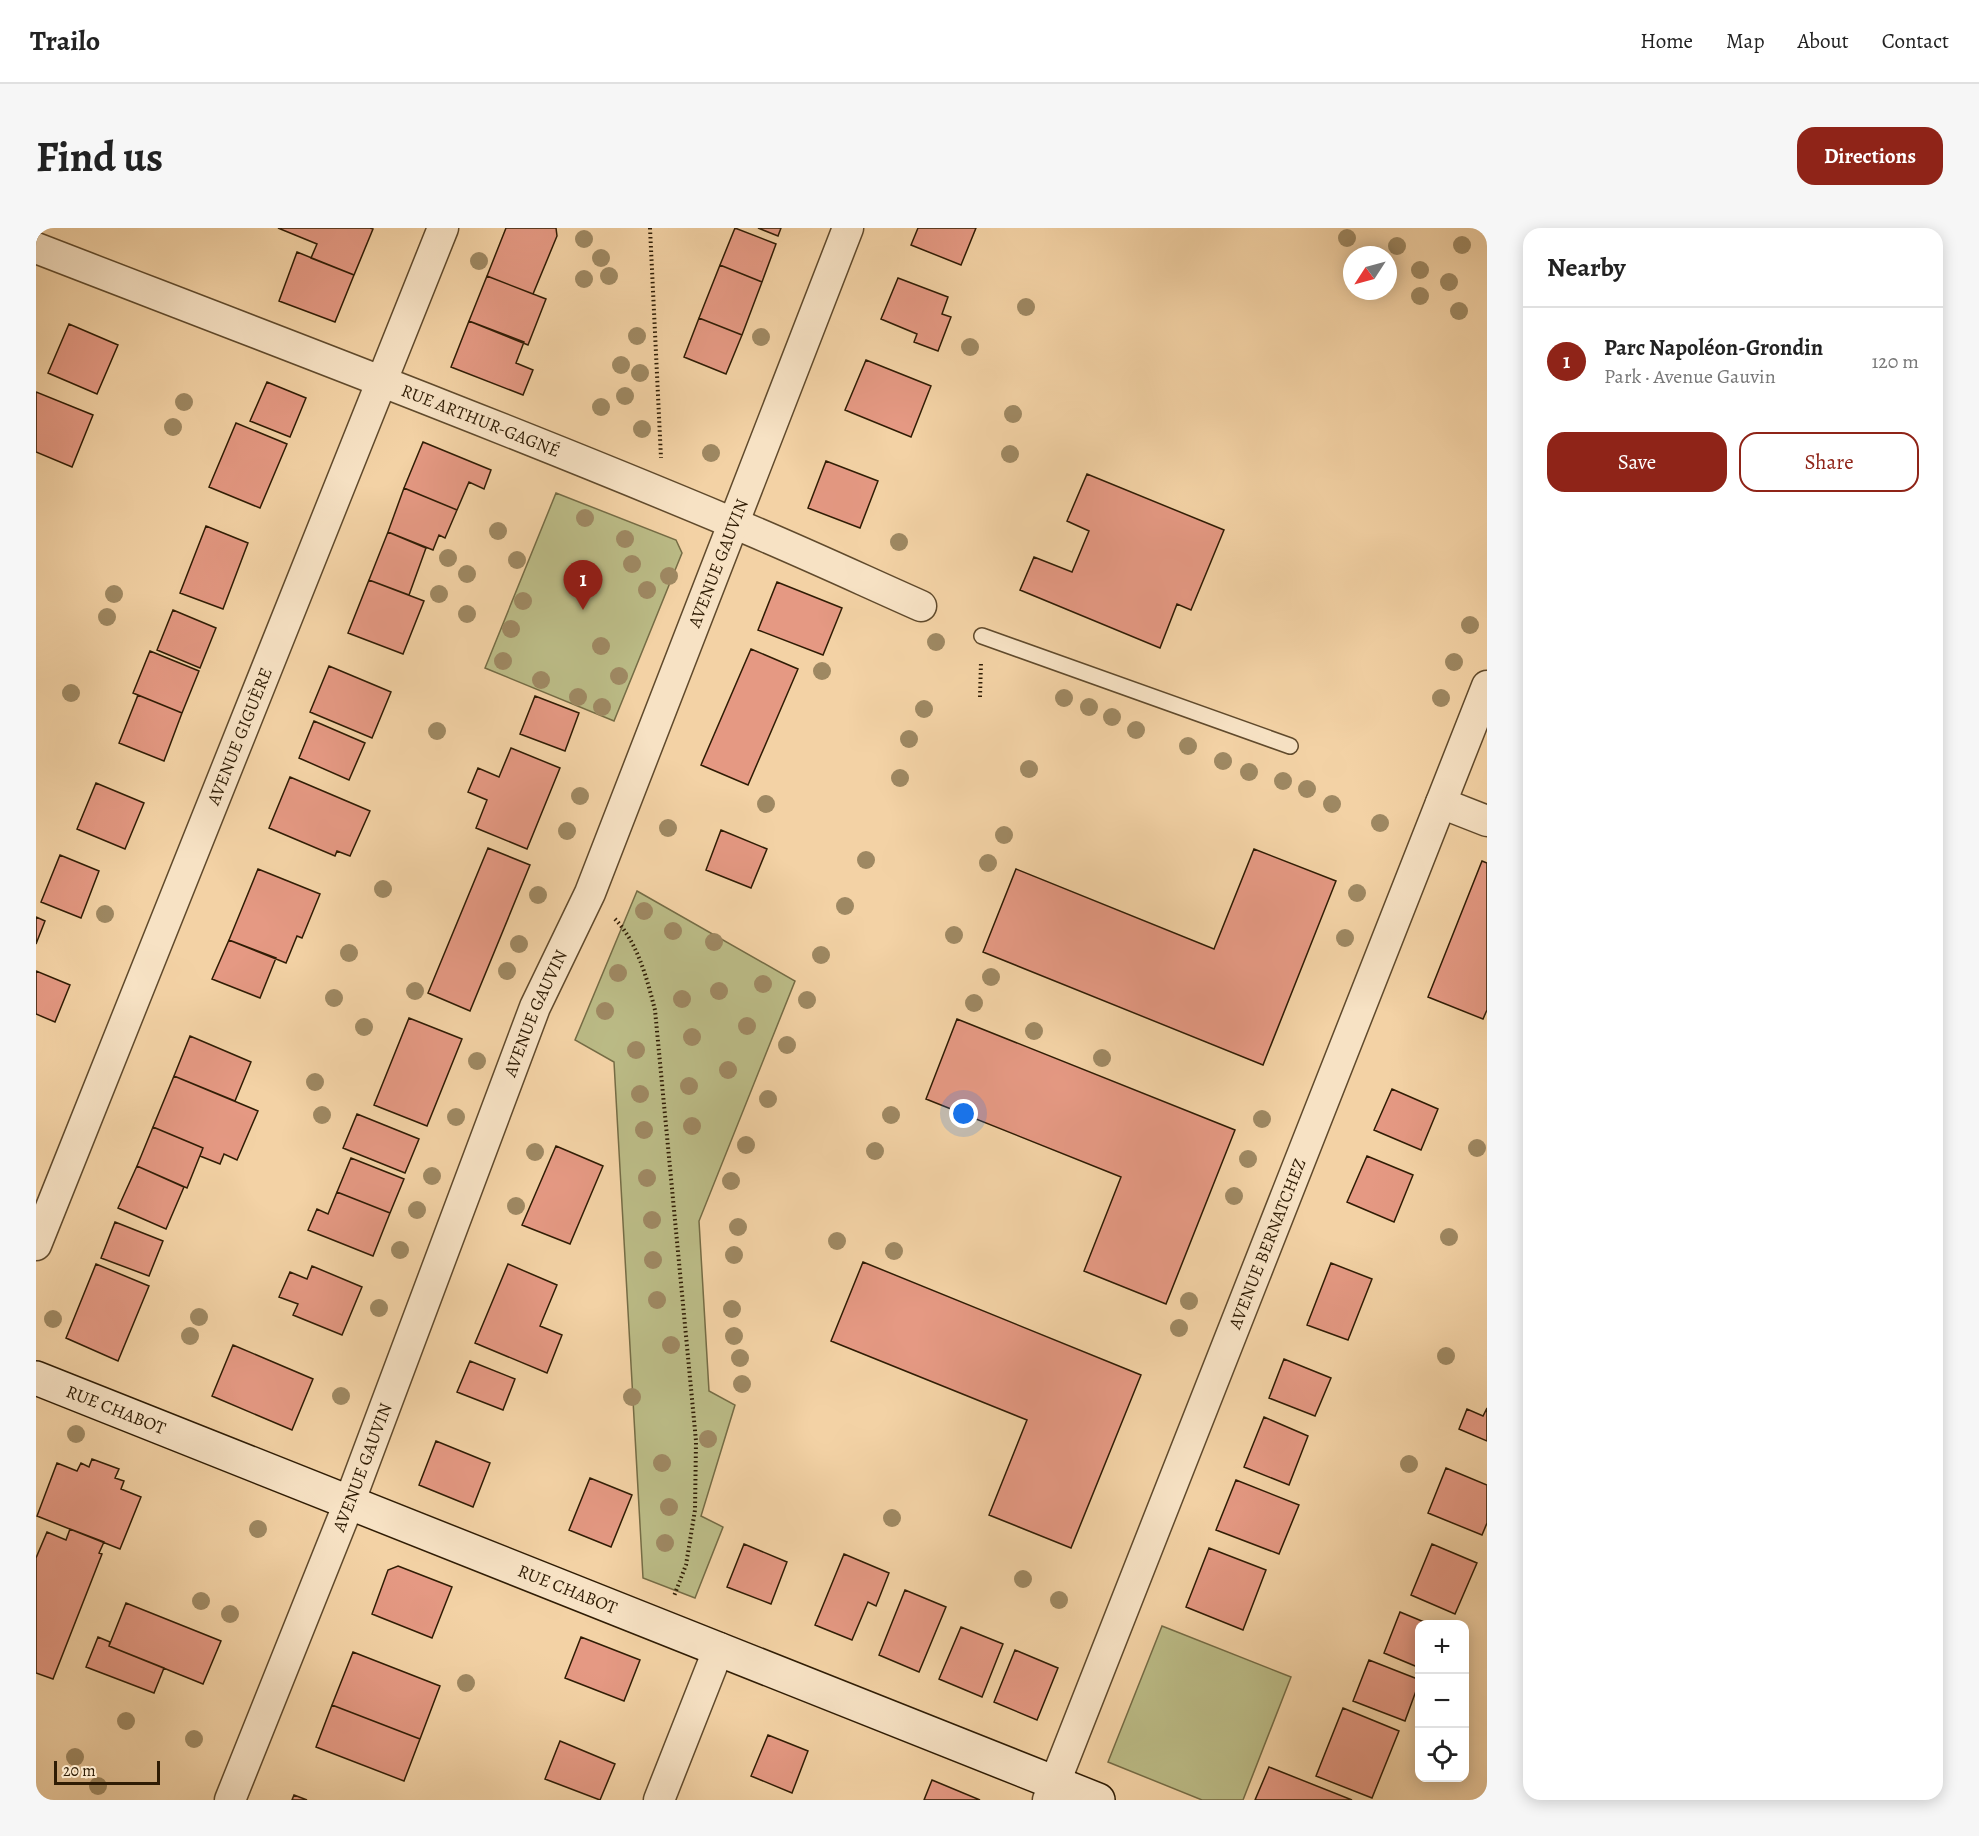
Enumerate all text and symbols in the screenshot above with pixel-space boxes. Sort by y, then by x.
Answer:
text: Trailo [30,22,100,60]
text: Home [1640,27,1693,55]
text: Map [1726,27,1764,55]
text: About [1797,27,1849,55]
text: Contact [1882,27,1949,55]
button: Directions [1797,127,1943,185]
text: Find us [36,128,163,185]
north arrow [1343,246,1397,300]
text: Nearby [1547,250,1626,285]
text: Parc Napoléon-Grondin [1604,333,1823,363]
text: 1 [1563,348,1570,375]
text: 120 m [1871,348,1919,375]
text: Park · Avenue Gauvin [1604,363,1776,390]
street label: RUE ARTHUR-GAGNÉ [398,378,564,463]
button: Save [1547,432,1727,492]
button: Share [1739,432,1919,492]
street label: AVENUE GAUVIN [682,495,754,632]
pin: 1 [564,560,602,610]
street label: AVENUE GIGUÈRE [201,664,278,809]
street label: AVENUE GAUVIN [498,946,573,1081]
your location [949,1099,978,1128]
street label: AVENUE BERNATCHEZ [1222,1155,1312,1333]
street label: RUE CHABOT [63,1379,169,1440]
street label: AVENUE GAUVIN [326,1399,397,1536]
street label: RUE CHABOT [514,1559,621,1620]
map controls [1415,1620,1469,1782]
button: + [1415,1620,1469,1674]
button: − [1415,1674,1469,1728]
button: locate [1415,1728,1469,1782]
scale bar [54,1758,160,1786]
text: 20 m [63,1760,96,1782]

